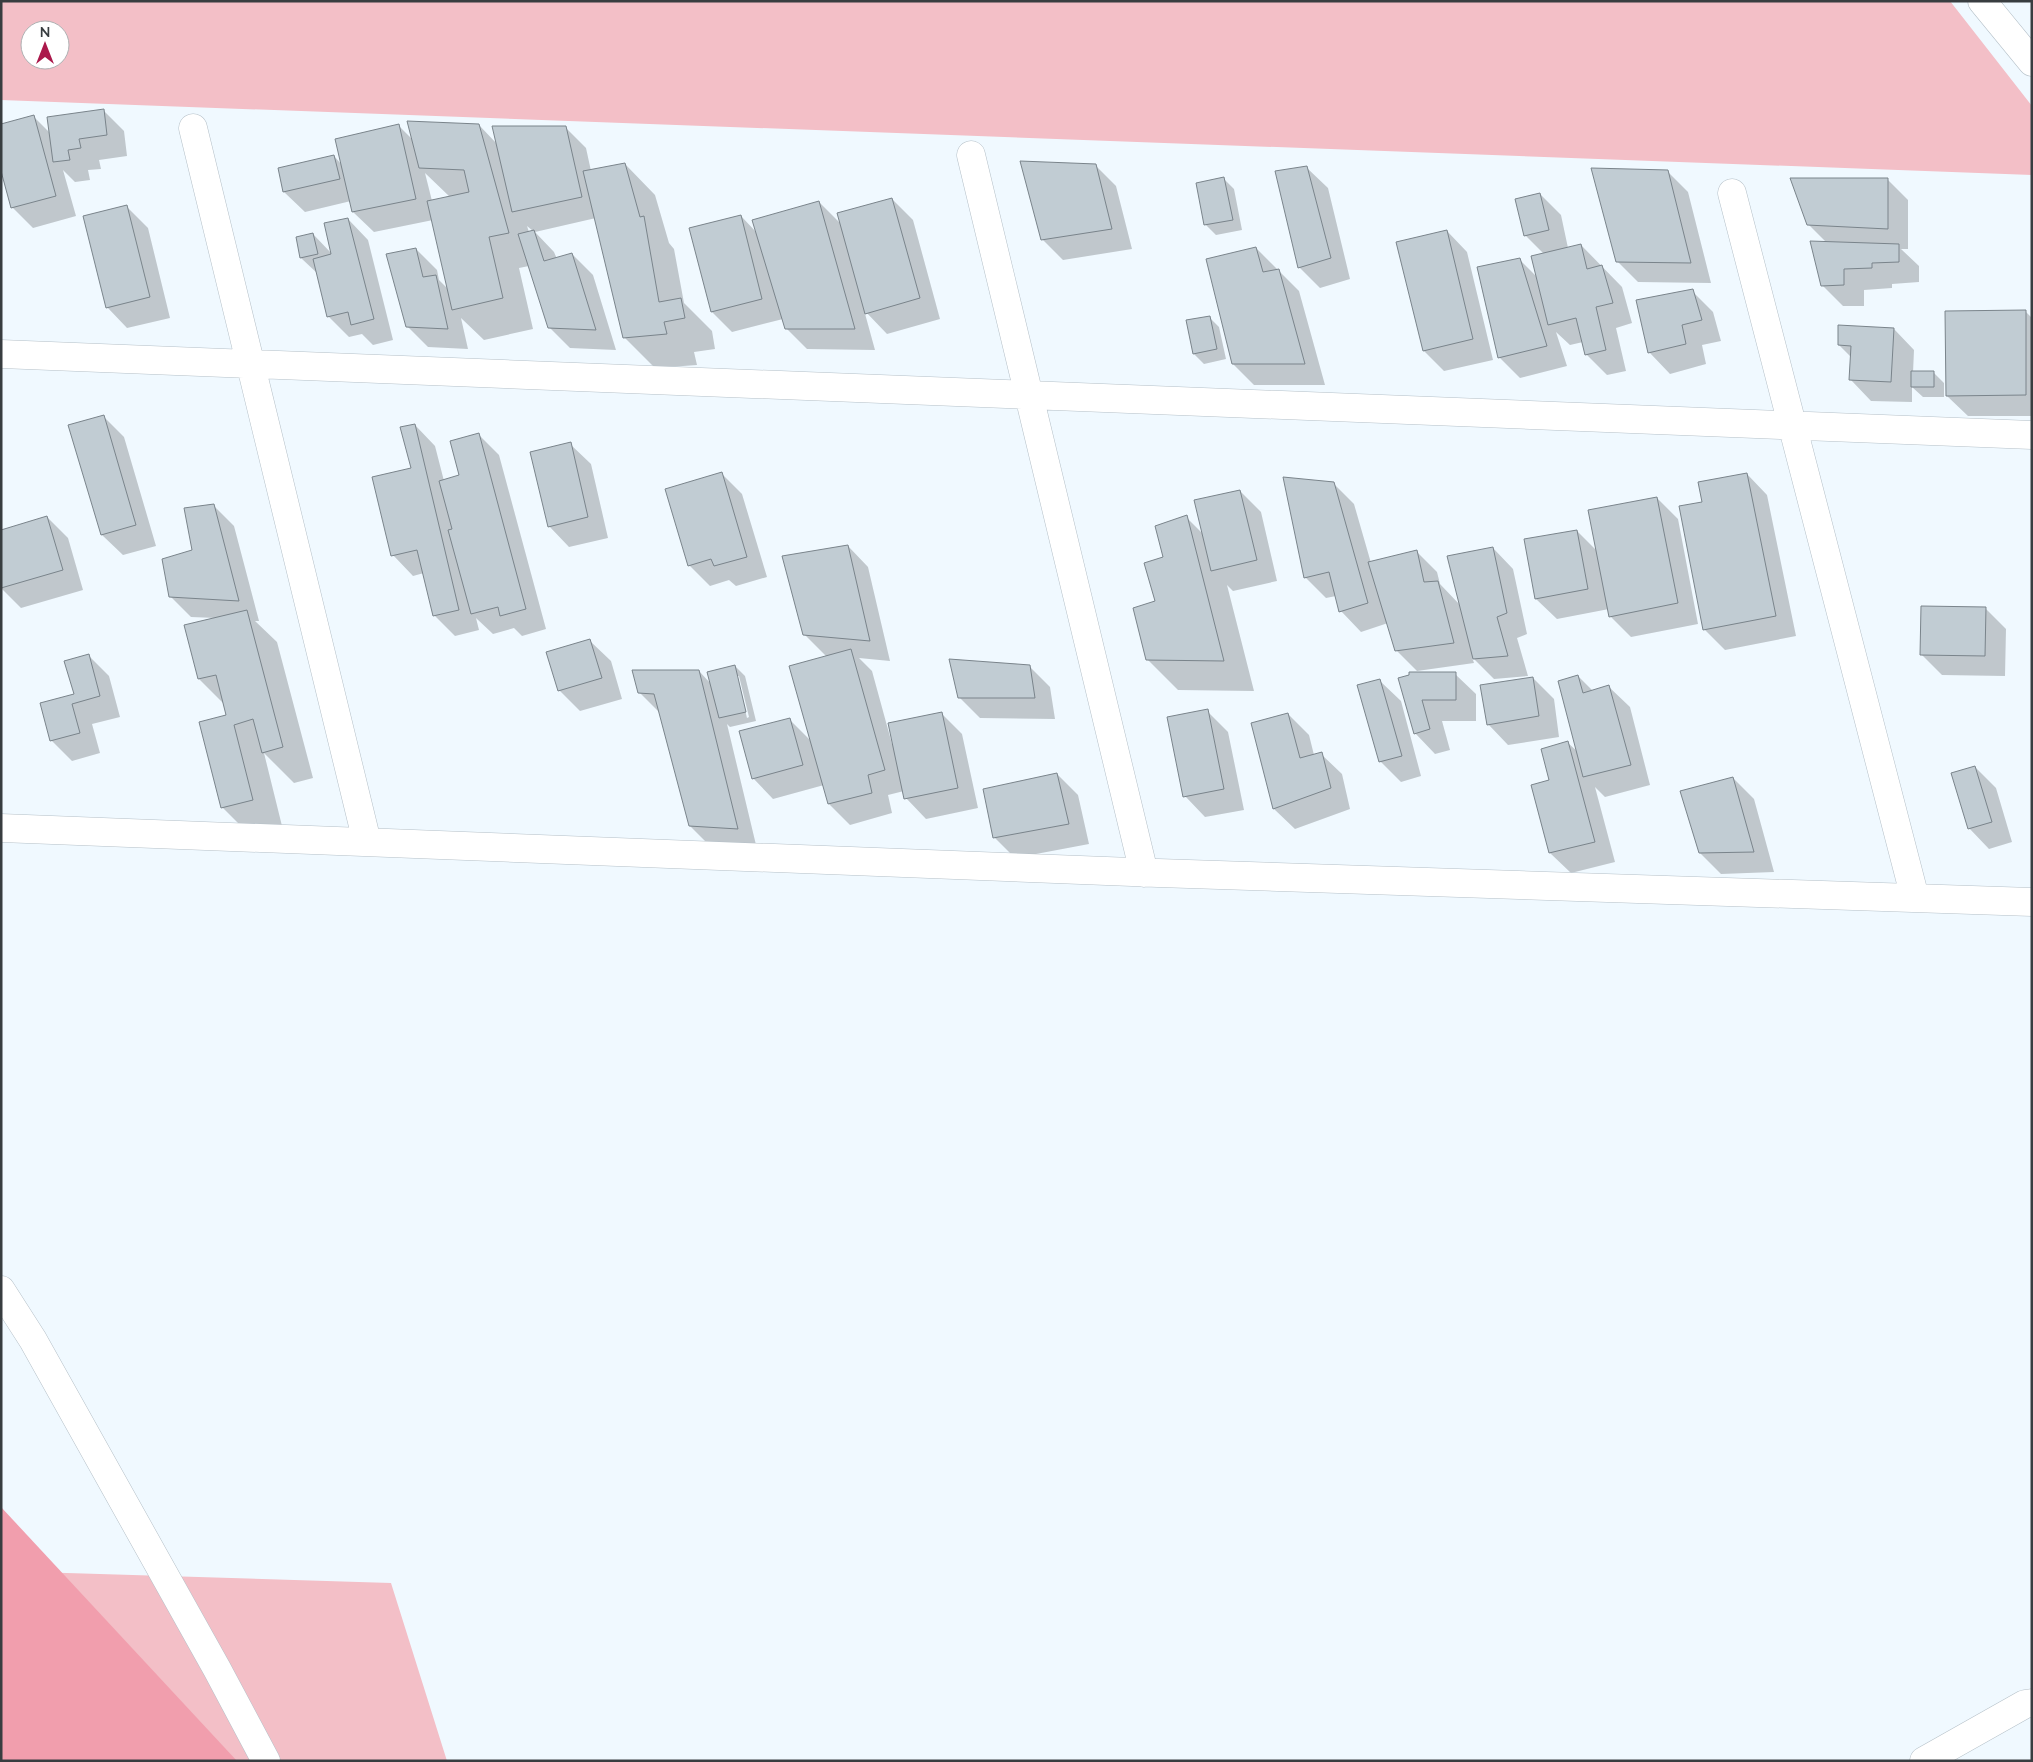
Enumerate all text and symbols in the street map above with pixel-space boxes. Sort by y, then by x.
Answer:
north arrow [20,20,70,70]
text: N [40,23,50,41]

